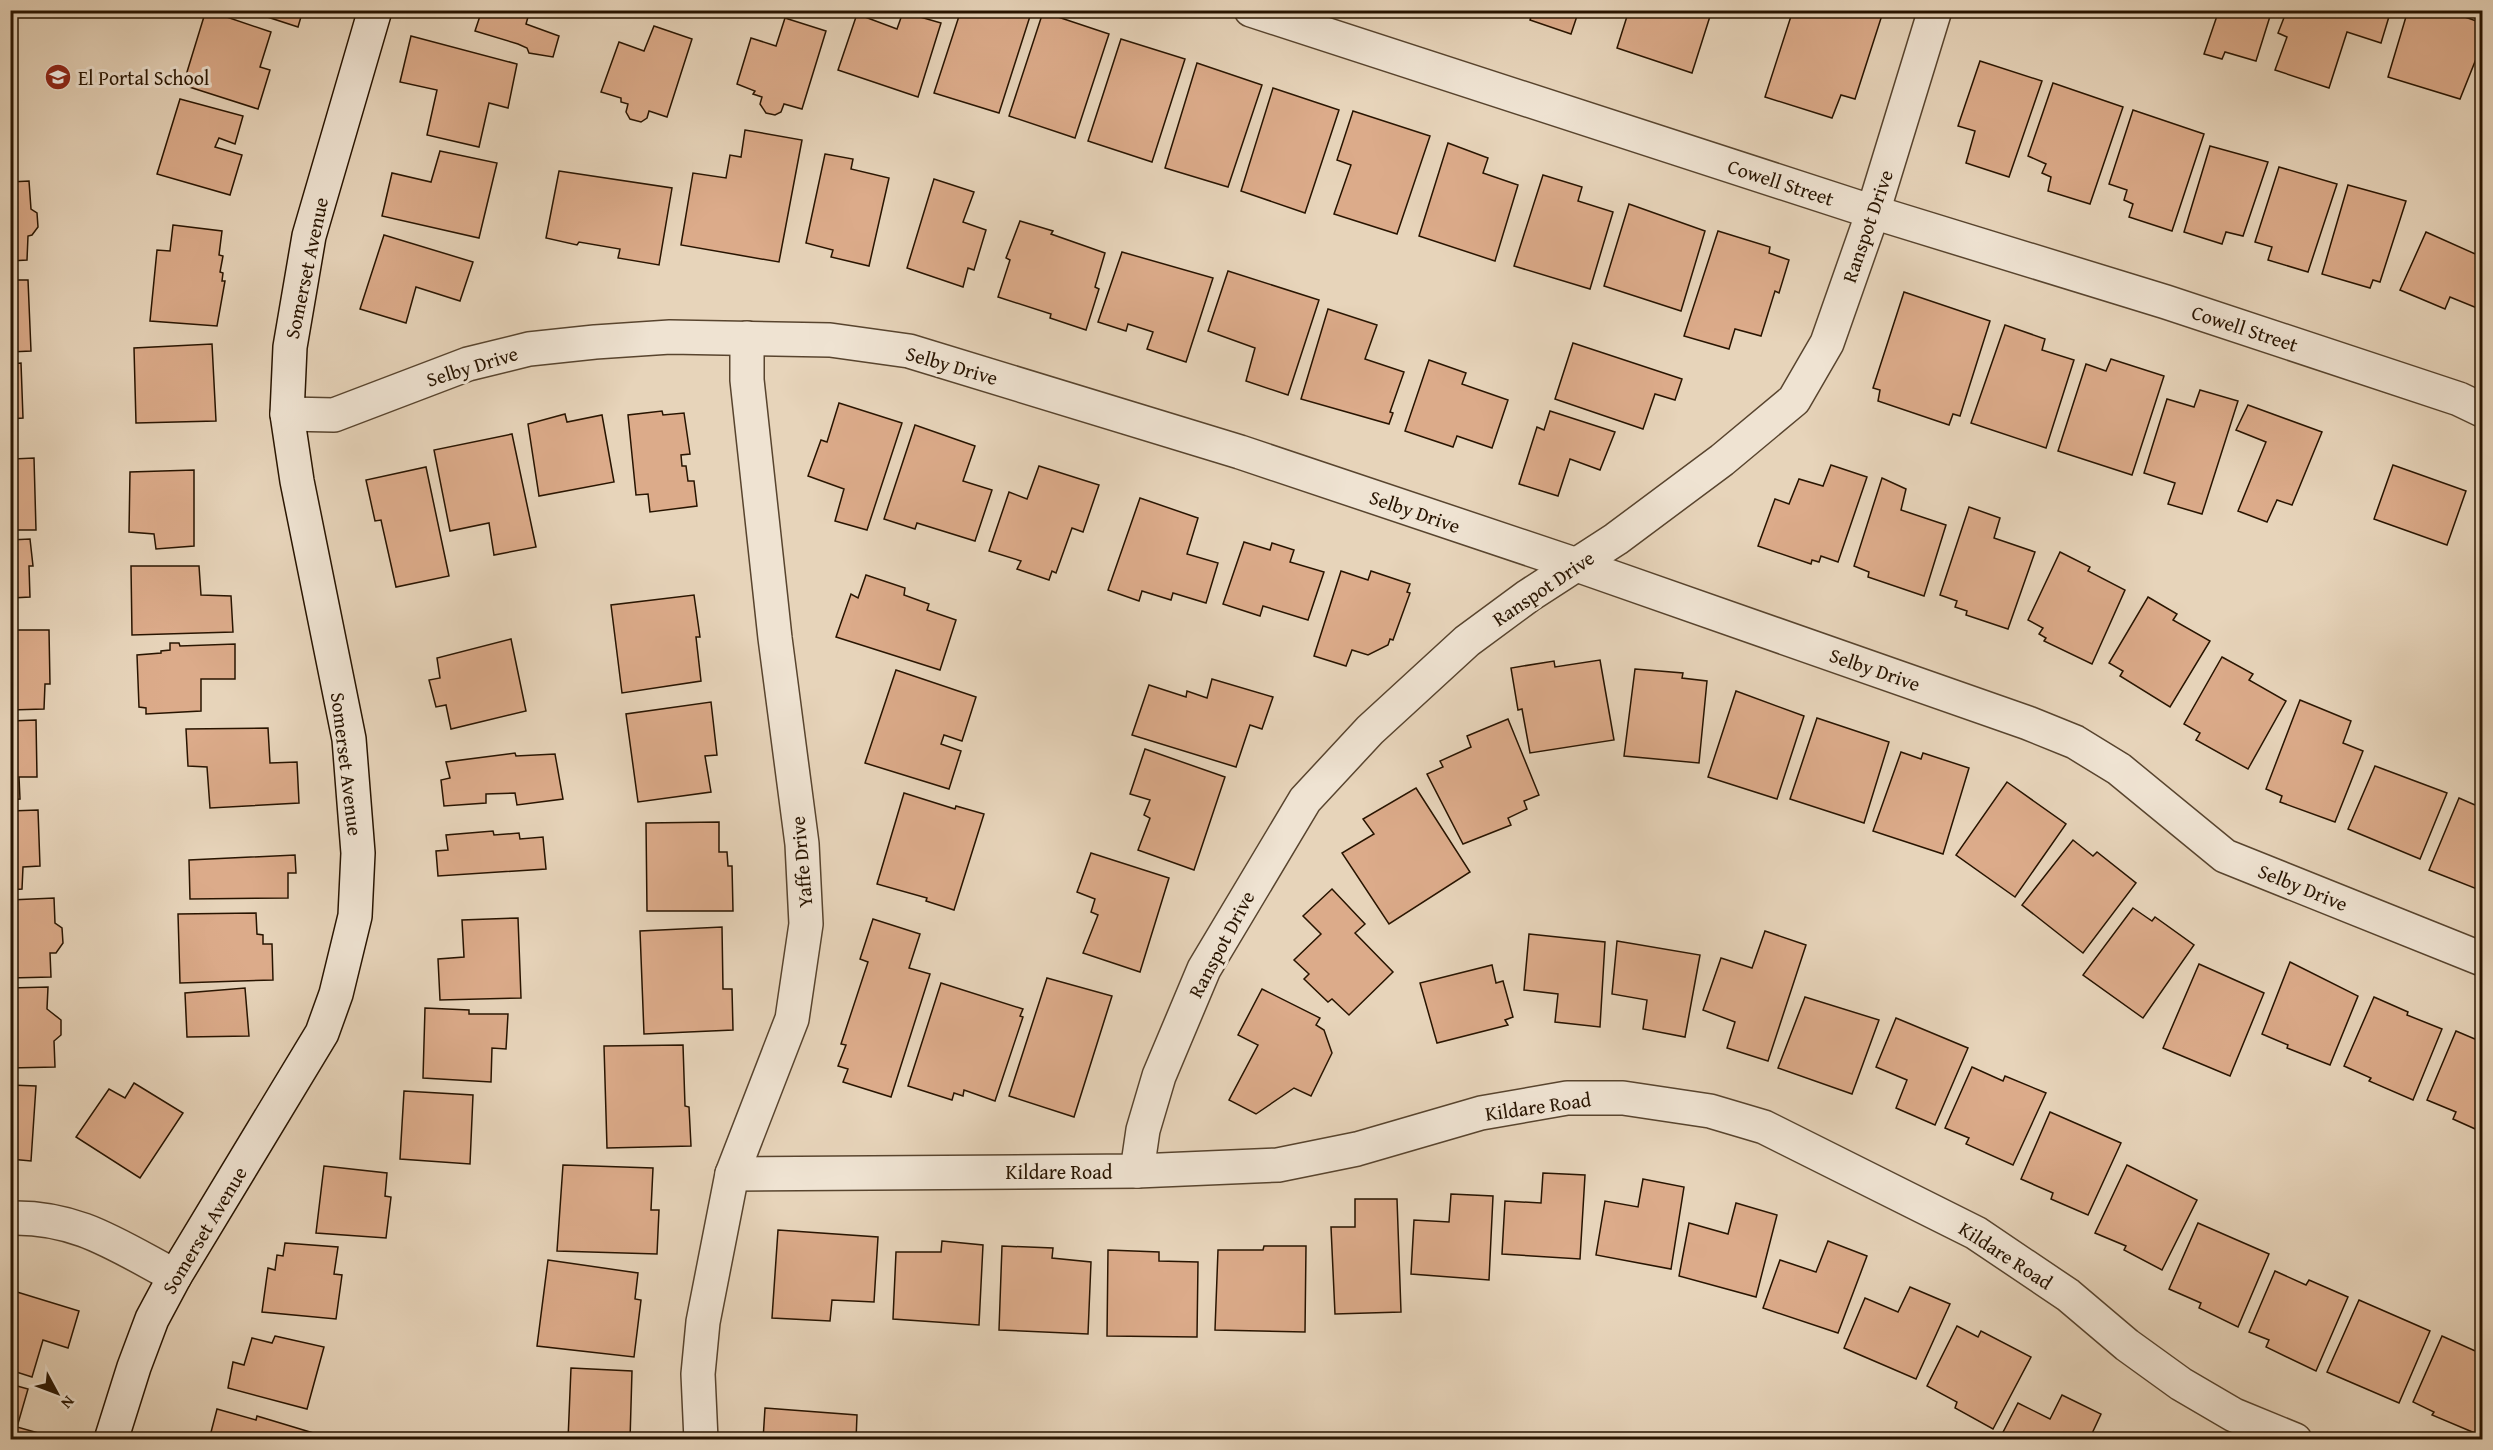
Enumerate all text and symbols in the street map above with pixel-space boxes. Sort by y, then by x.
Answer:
school or university icon: El Portal School [43,62,73,92]
place label: El Portal School [78,63,210,92]
street label: Cowell Street [1724,151,1838,213]
street label: Ranspot Drive [1834,166,1900,286]
street label: Somerset Avenue [277,194,335,342]
street label: Cowell Street [2188,297,2302,359]
street label: Selby Drive [423,338,521,394]
street label: Selby Drive [903,338,1001,392]
street label: Selby Drive [1366,482,1464,540]
street label: Ranspot Drive [1486,543,1600,633]
street label: Selby Drive [1826,640,1924,698]
street label: Somerset Avenue [324,691,370,837]
street label: Yaffe Drive [783,815,819,909]
street label: Selby Drive [2254,856,2352,918]
street label: Ranspot Drive [1181,885,1261,1003]
street label: Kildare Road [1483,1084,1593,1128]
street label: Kildare Road [1006,1157,1113,1186]
street label: Somerset Avenue [154,1161,254,1299]
street label: Kildare Road [1953,1214,2059,1296]
north arrow [27,1363,87,1423]
text: N [56,1391,81,1415]

